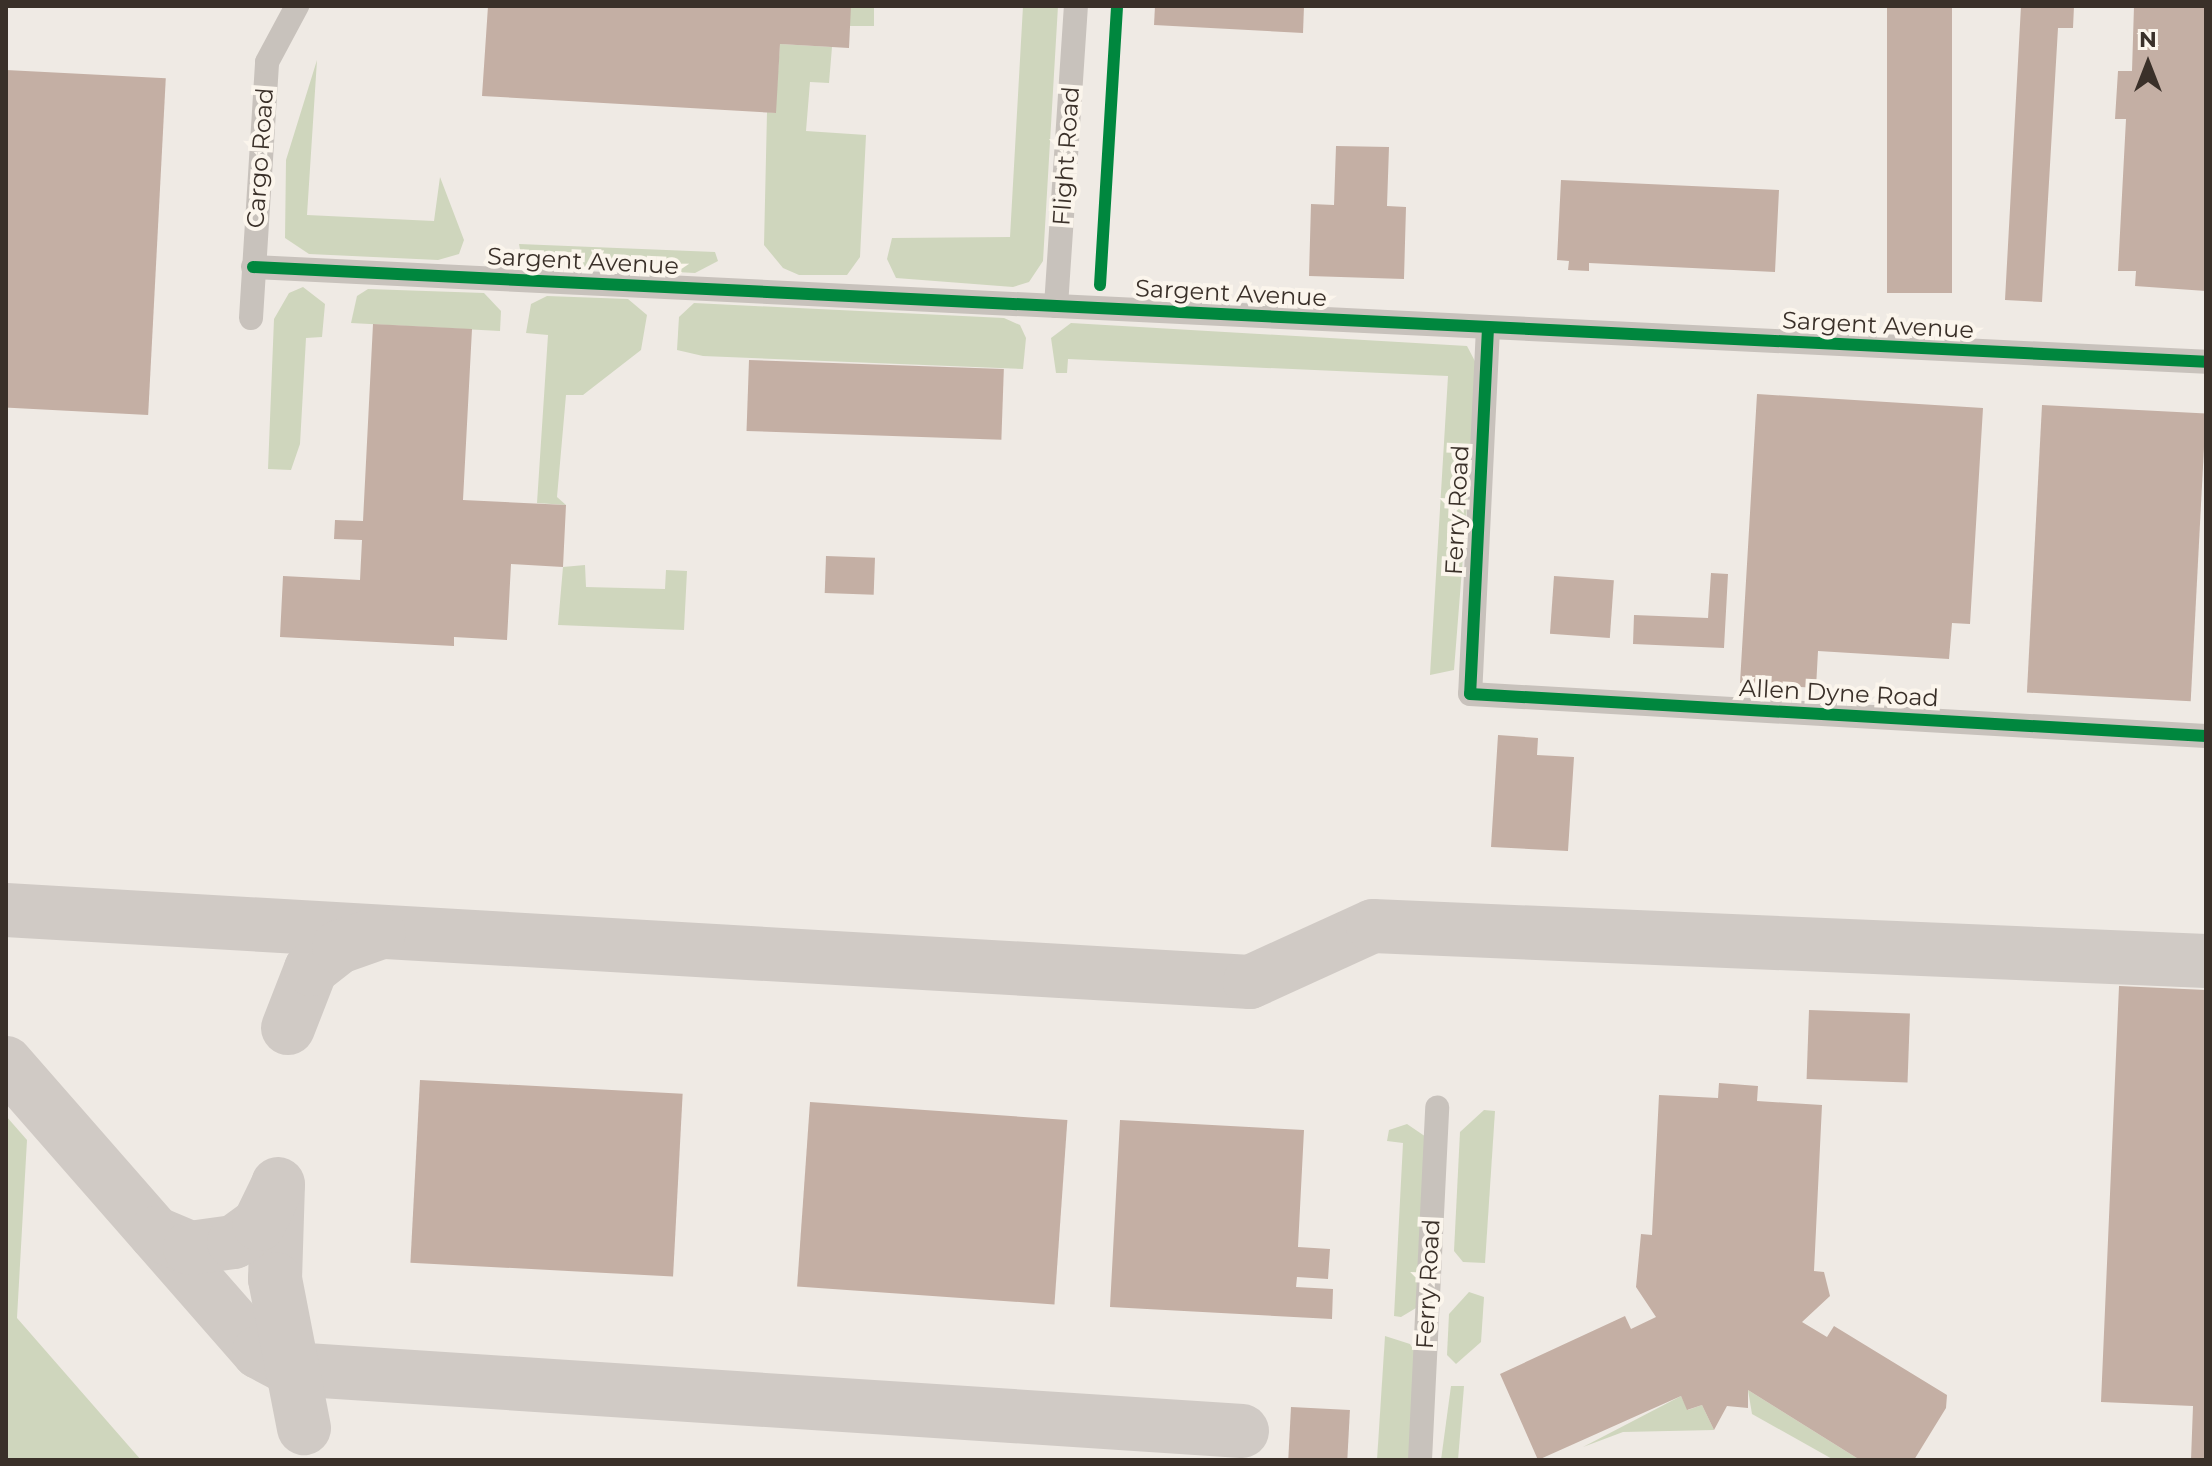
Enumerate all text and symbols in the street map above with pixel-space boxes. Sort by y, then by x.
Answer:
north arrow [2108,24,2188,104]
text: N [2139,26,2157,53]
street label: Flight Road [1047,85,1085,227]
street label: Cargo Road [241,87,279,229]
street label: Sargent Avenue [486,242,680,280]
street label: Sargent Avenue [1134,274,1328,312]
street label: Sargent Avenue [1781,306,1975,344]
street label: Ferry Road [1439,444,1475,576]
street label: Allen Dyne Road [1739,673,1939,713]
street label: Ferry Road [1410,1218,1446,1350]

